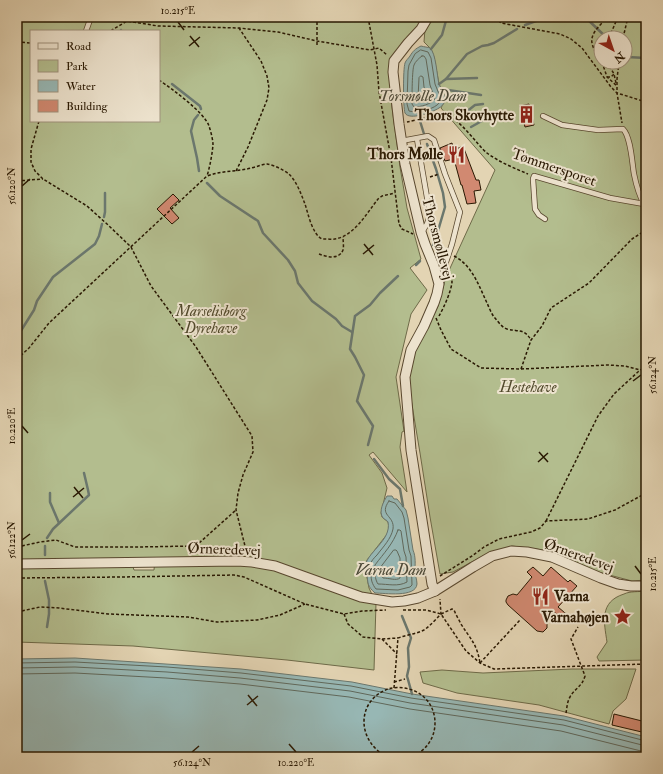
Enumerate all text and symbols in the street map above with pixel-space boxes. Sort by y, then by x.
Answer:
text: 10.215°E [161,5,195,17]
legend [30,30,160,122]
north arrow [593,30,633,70]
text: Road [66,39,91,54]
text: N [610,48,628,66]
text: Park [66,59,88,74]
text: Water [65,79,96,94]
water label: Torsmølle Dam [379,86,467,106]
text: Building [66,99,109,114]
building icon: Thors Skovhytte [517,105,537,125]
place label: Thors Skovhytte [414,106,515,126]
restaurant icon: Thors Mølle [446,144,466,164]
street label: Tømmersporet [509,144,599,192]
place label: Thors Mølle [367,145,444,164]
text: 56.120°N [6,167,18,205]
street label: Thorsmøllevej [417,194,458,282]
park label: Marselisborg Dyrehave [175,302,248,338]
text: 56.124°N [647,356,659,394]
park label: Hestehave [498,378,558,397]
text: 10.220°E [6,408,18,444]
text: 56.122°N [6,521,18,559]
street label: Ørneredevej [541,534,617,577]
street label: Ørneredevej [187,539,261,560]
text: 10.215°E [647,557,659,591]
water label: Varna Dam [356,560,427,580]
restaurant icon: Varna [531,586,551,606]
place label: Varna [553,587,590,606]
place icon: Varnahøjen [612,607,632,627]
place label: Varnahøjen [540,608,609,627]
text: 56.124°N [173,757,211,769]
text: 10.220°E [278,757,314,769]

